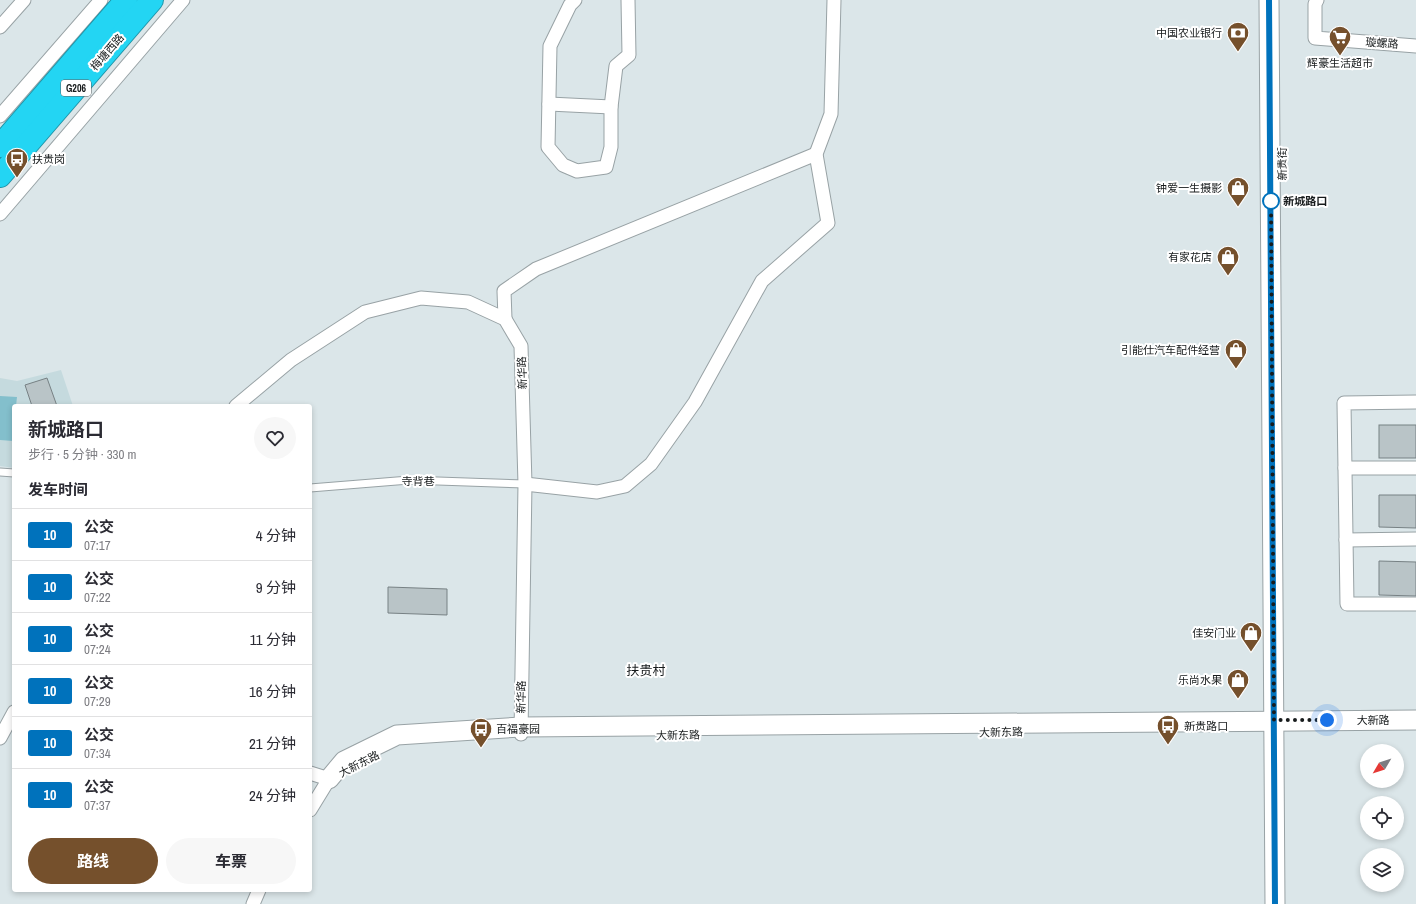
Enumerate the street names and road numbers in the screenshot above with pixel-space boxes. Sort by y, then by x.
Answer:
street label: 梅塘西路 [87,31,127,73]
street label: 璇螺路 [1365,35,1399,51]
road number: G206 [61,80,91,96]
street label: 新贵街 [1275,148,1289,181]
street label: 新华路 [514,356,530,390]
street label: 寺背巷 [402,474,435,488]
street label: 新华路 [514,680,528,714]
street label: 大新路 [1357,713,1390,727]
street label: 大新东路 [979,725,1023,739]
street label: 大新东路 [656,728,700,742]
street label: 大新东路 [336,748,382,780]

